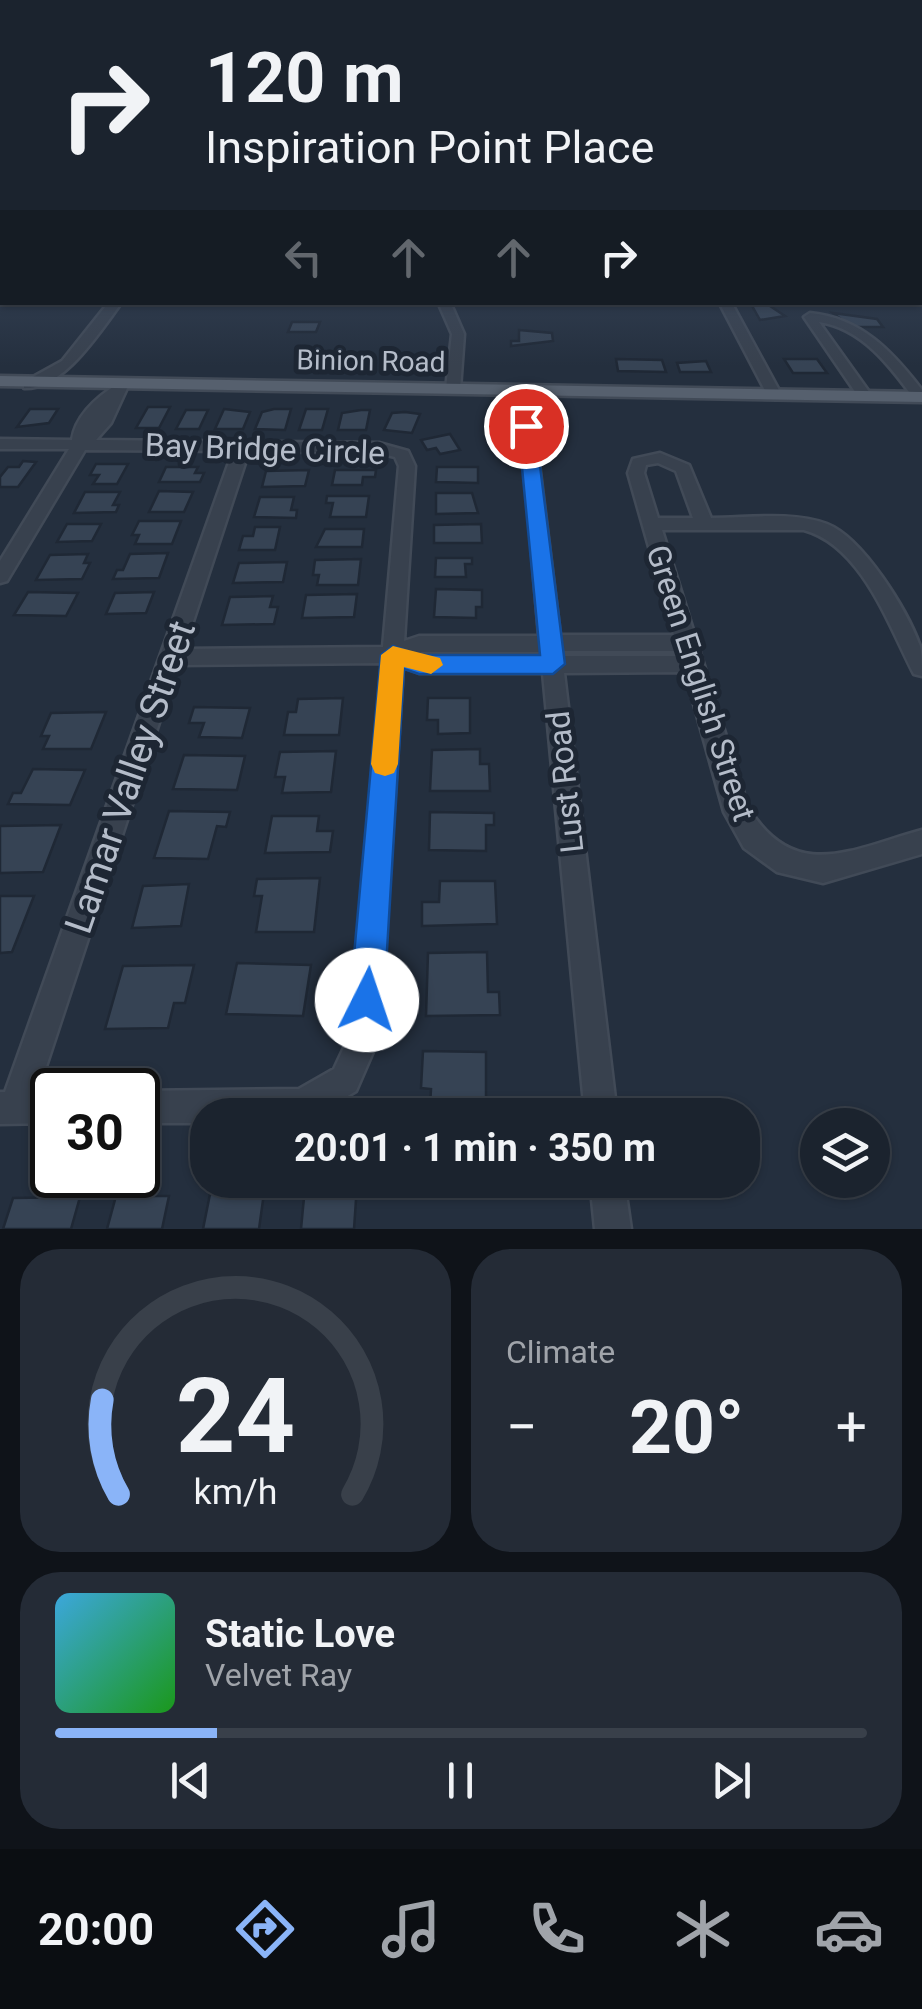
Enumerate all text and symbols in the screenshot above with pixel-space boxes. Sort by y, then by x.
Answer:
text: 120 m [205,37,404,119]
icon: right [40,40,170,170]
text: Inspiration Point Place [205,121,654,174]
icon: left [276,230,331,285]
icon: ahead [381,230,436,285]
icon: ahead [486,230,541,285]
icon: right [591,230,646,285]
street label: Binion Road [296,343,446,379]
pin [484,384,569,469]
icon: arrive [499,399,554,454]
street label: Bay Bridge Circle [144,426,386,472]
street label: Green English Street [638,540,764,826]
street label: Lamar Valley Street [56,615,204,939]
street label: Lust Road [539,709,591,855]
position arrow [315,948,419,1052]
speed limit sign: 30 [30,1068,160,1198]
map controls [800,1108,890,1198]
button: layers [800,1108,890,1198]
text: 20:01 · 1 min · 350 m [294,1126,656,1170]
text: Climate [506,1333,615,1371]
text: 24 [176,1356,295,1477]
text: 20° [629,1383,744,1471]
text: − [506,1395,537,1459]
text: + [836,1395,867,1459]
text: km/h [194,1471,277,1513]
text: Static Love [205,1612,395,1656]
text: Velvet Ray [205,1656,352,1694]
icon: previous [163,1753,218,1808]
icon: pause [433,1753,488,1808]
icon: next [704,1753,759,1808]
icon: directions [230,1894,300,1964]
icon: music [376,1894,446,1964]
icon: phone [522,1894,592,1964]
icon: climate [668,1894,738,1964]
icon: car [814,1894,884,1964]
text: 20:00 [38,1903,154,1956]

